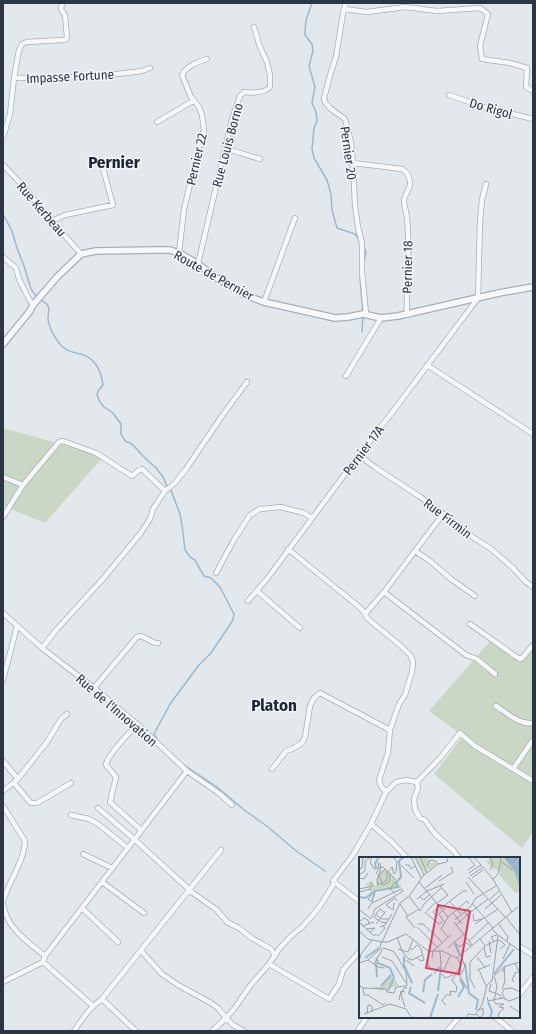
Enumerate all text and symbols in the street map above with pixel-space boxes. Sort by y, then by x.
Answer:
street label: Impasse Fortune [26,67,114,86]
street label: Do Rigol [468,95,515,122]
street label: Rue Louis Borno [209,101,246,189]
street label: Pernier 20 [337,125,360,181]
street label: Pernier 22 [183,131,210,187]
district label: Pernier [88,152,141,173]
street label: Rue Kerbeau [14,179,69,240]
street label: Pernier 18 [400,240,415,294]
street label: Route de Pernier [171,247,257,304]
street label: Pernier 17A [340,422,387,478]
street label: Rue Firmin [421,495,475,541]
street label: Rue de l'Innovation [73,671,160,750]
district label: Platon [251,695,297,716]
inset map [359,857,520,1018]

